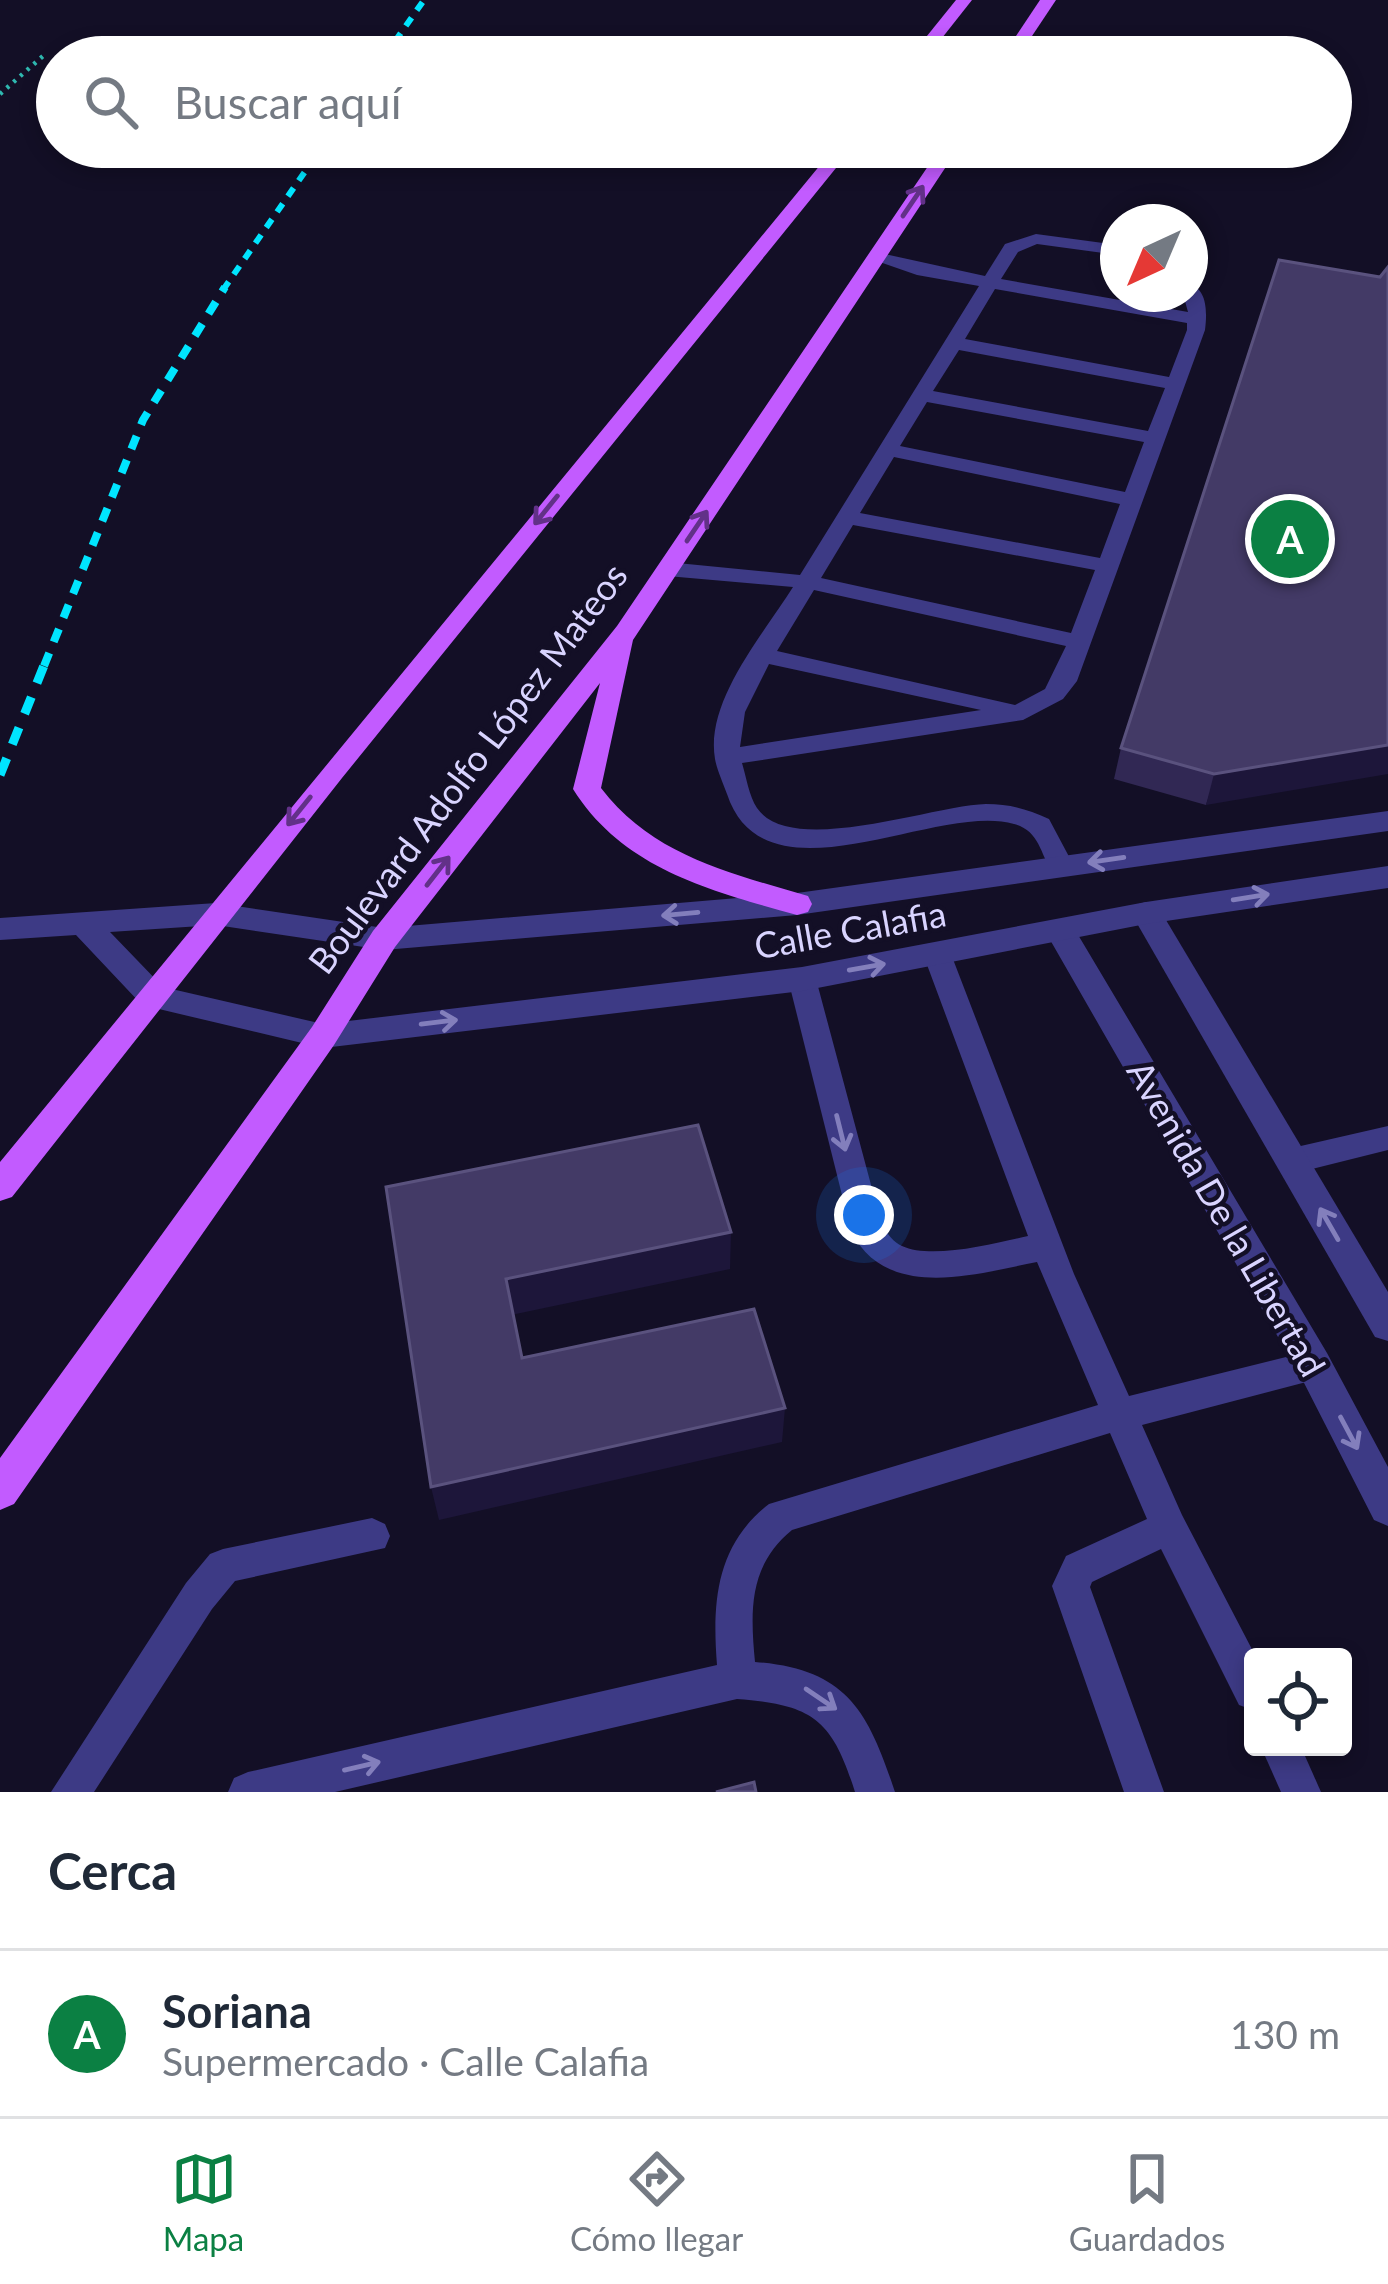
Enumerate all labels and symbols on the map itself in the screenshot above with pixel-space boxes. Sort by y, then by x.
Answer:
one-way arrow [901,185,926,219]
north arrow [1100,204,1208,312]
one-way arrow [534,493,560,525]
pin: A [1251,494,1329,584]
one-way arrow [684,509,709,543]
street label: Boulevard Adolfo López Mateos [298,554,636,982]
one-way arrow [287,795,313,827]
one-way arrow [1087,849,1126,872]
one-way arrow [424,856,451,888]
one-way arrow [1231,885,1270,908]
street label: Calle Calafia [751,891,949,967]
one-way arrow [661,903,700,926]
one-way arrow [847,955,886,977]
one-way arrow [419,1011,458,1033]
street label: Avenida De la Libertad [1119,1052,1335,1384]
one-way arrow [832,1113,854,1151]
your location [834,1185,894,1245]
one-way arrow [1317,1208,1341,1242]
one-way arrow [1338,1415,1361,1450]
one-way arrow [804,1687,837,1712]
one-way arrow [342,1754,380,1776]

